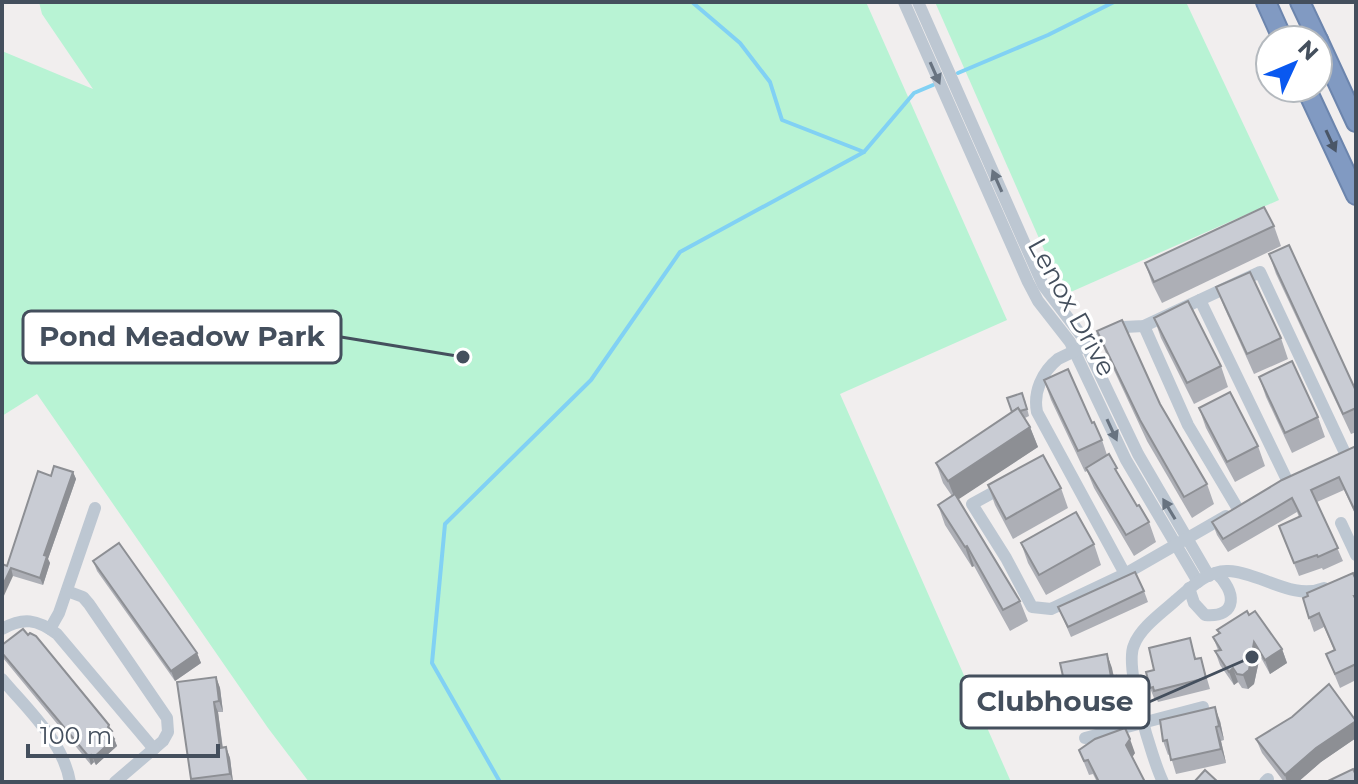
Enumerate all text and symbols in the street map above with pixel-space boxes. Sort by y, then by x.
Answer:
north arrow [1254,24,1334,104]
text: N [1292,35,1324,66]
one-way arrow [929,62,942,85]
one-way arrow [1324,130,1338,153]
one-way arrow [990,169,1003,192]
street label: Lenox Drive [1021,232,1123,382]
callout: Pond Meadow Park [23,311,341,363]
text: Pond Meadow Park [39,319,326,353]
one-way arrow [1105,419,1119,442]
one-way arrow [1162,498,1176,520]
callout: Clubhouse [961,676,1149,728]
text: Clubhouse [977,684,1133,718]
scale bar [28,708,218,758]
text: 100 m [40,721,112,750]

